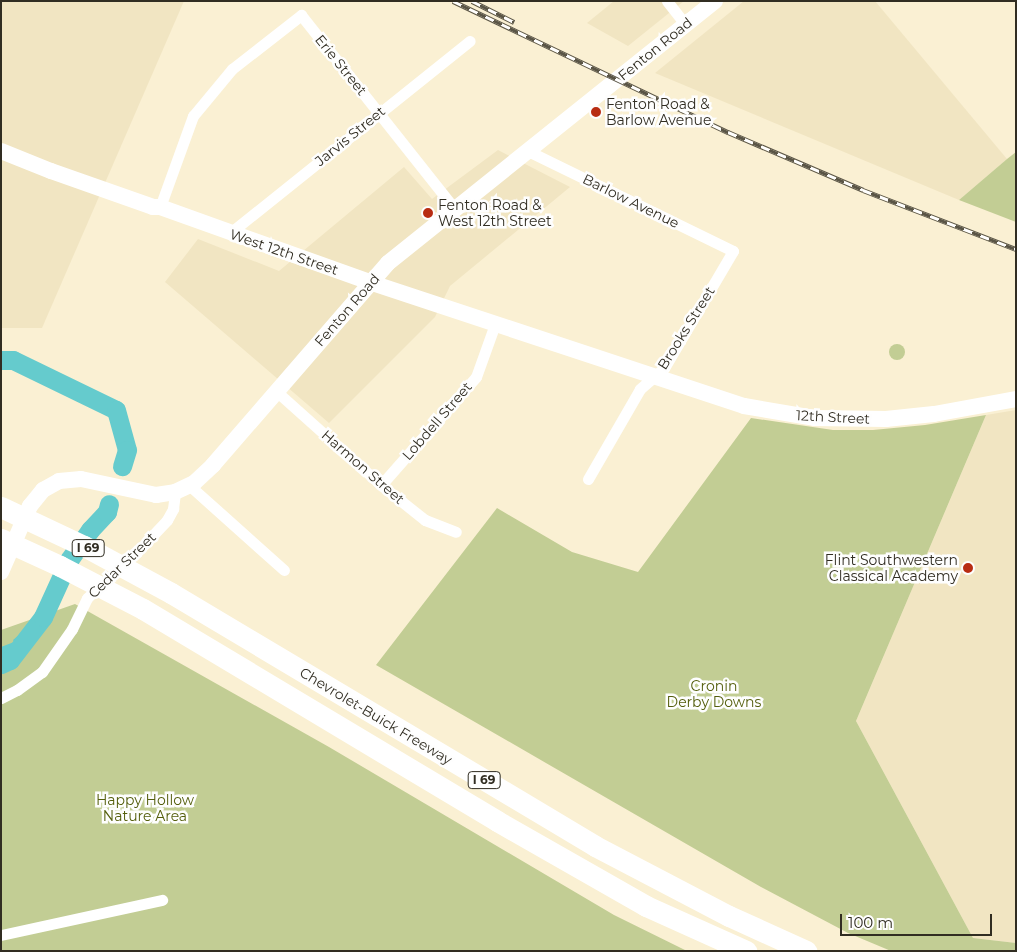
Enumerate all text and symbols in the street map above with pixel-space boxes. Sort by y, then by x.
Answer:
street label: Fenton Road [615,14,695,84]
street label: Erie Street [311,31,371,99]
place label: Fenton Road & Barlow Avenue [606,96,711,128]
street label: Jarvis Street [312,103,388,169]
marker: Fenton Road & Barlow Avenue [590,106,602,118]
street label: Barlow Avenue [580,170,682,232]
place label: Fenton Road & West 12th Street [438,197,552,230]
marker: Fenton Road & West 12th Street [422,207,434,219]
street label: West 12th Street [228,226,340,278]
street label: Fenton Road [311,270,383,350]
street label: Brooks Street [654,283,718,373]
street label: Lobdell Street [399,379,475,463]
street label: 12th Street [796,407,870,427]
street label: Harmon Street [318,426,408,508]
street label: Cedar Street [85,529,159,601]
road number: I 69 [70,538,106,558]
place label: Flint Southwestern Classical Academy [825,552,958,584]
marker: Flint Southwestern Classical Academy [962,562,974,574]
street label: Chevrolet-Buick Freeway [297,664,455,768]
park label: Cronin Derby Downs [667,678,761,710]
road number: I 69 [466,770,502,790]
park label: Happy Hollow Nature Area [96,792,194,824]
scale bar [842,904,994,936]
text: 100 m [848,913,893,932]

